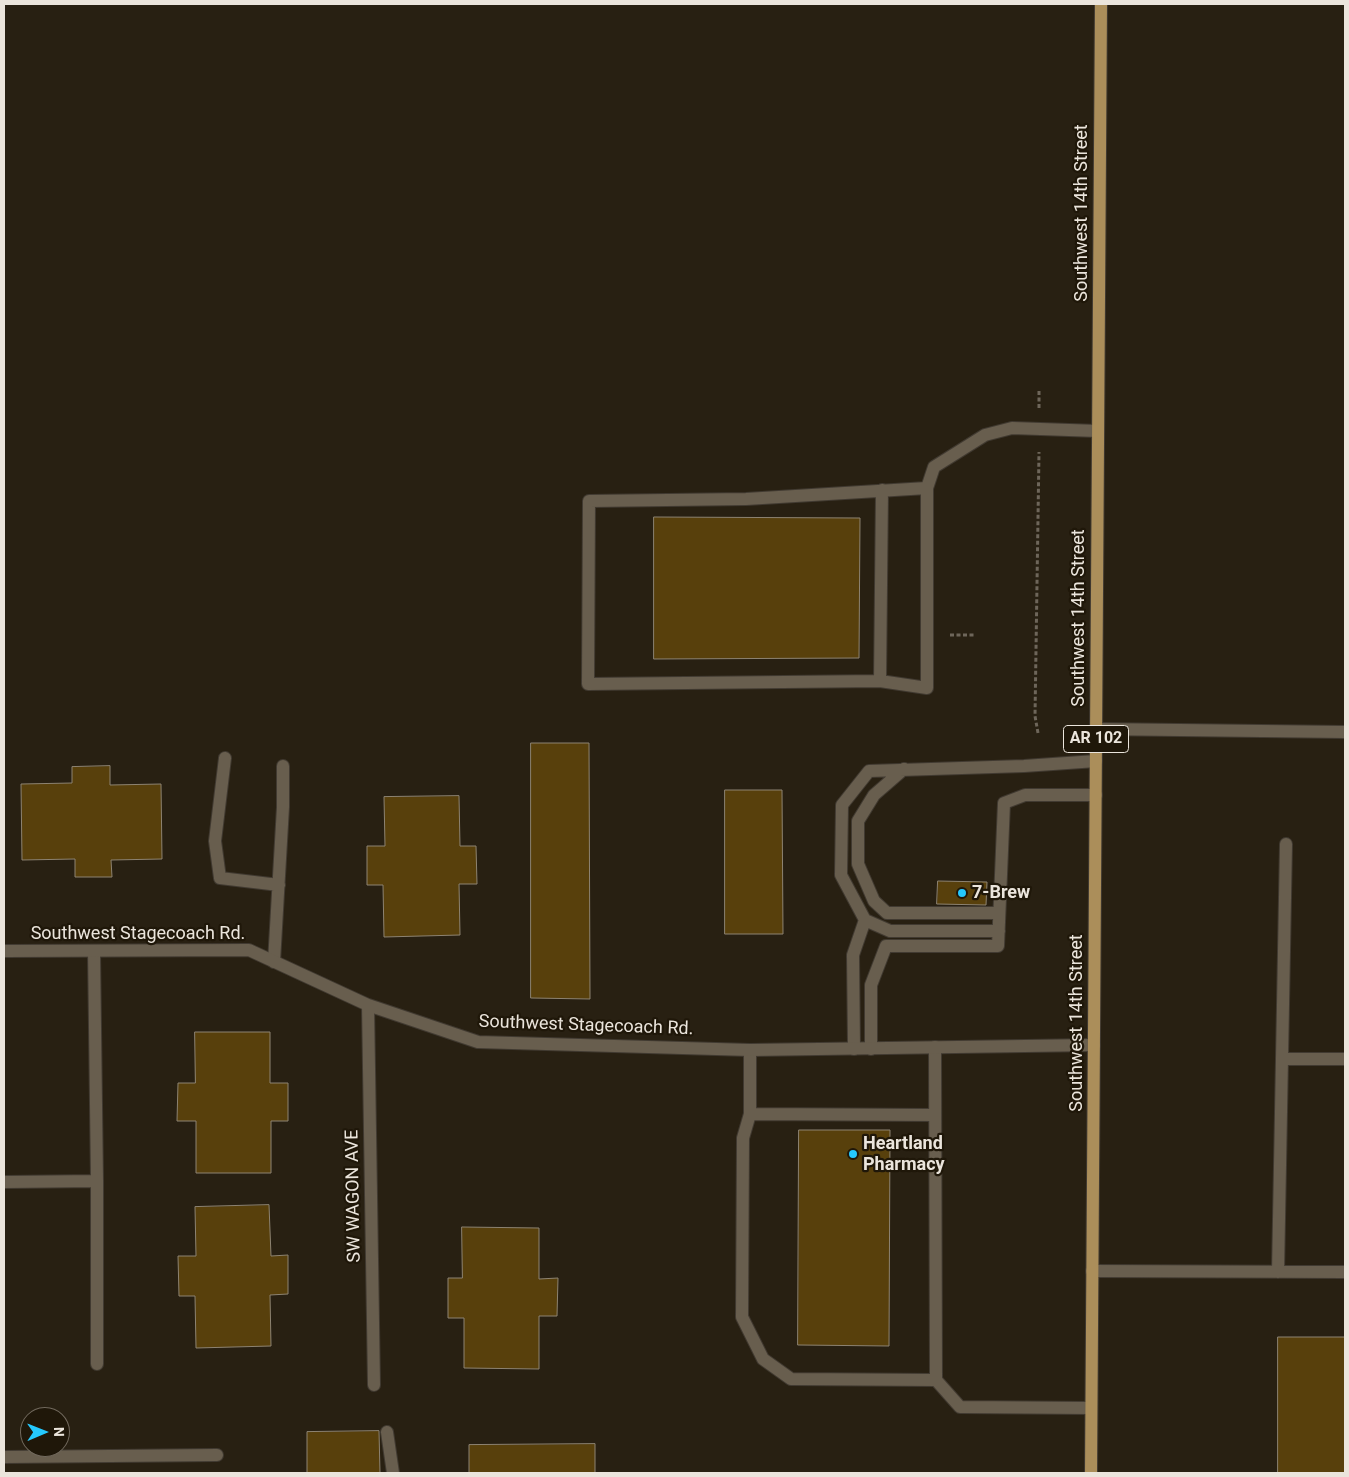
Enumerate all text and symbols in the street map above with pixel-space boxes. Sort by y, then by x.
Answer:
street label: Southwest 14th Street [1071,124,1093,302]
street label: Southwest 14th Street [1068,529,1090,707]
road number: AR 102 [1064,726,1128,752]
place label: 7-Brew [972,882,1030,904]
marker: 7-Brew [956,887,968,899]
street label: Southwest Stagecoach Rd. [31,923,245,945]
street label: Southwest 14th Street [1066,934,1088,1112]
street label: Southwest Stagecoach Rd. [478,1011,694,1041]
street label: SW WAGON AVE [342,1129,366,1263]
place label: Heartland Pharmacy [863,1133,945,1176]
marker: Heartland Pharmacy [847,1148,859,1160]
north arrow [20,1407,70,1457]
text: N [51,1427,67,1437]

